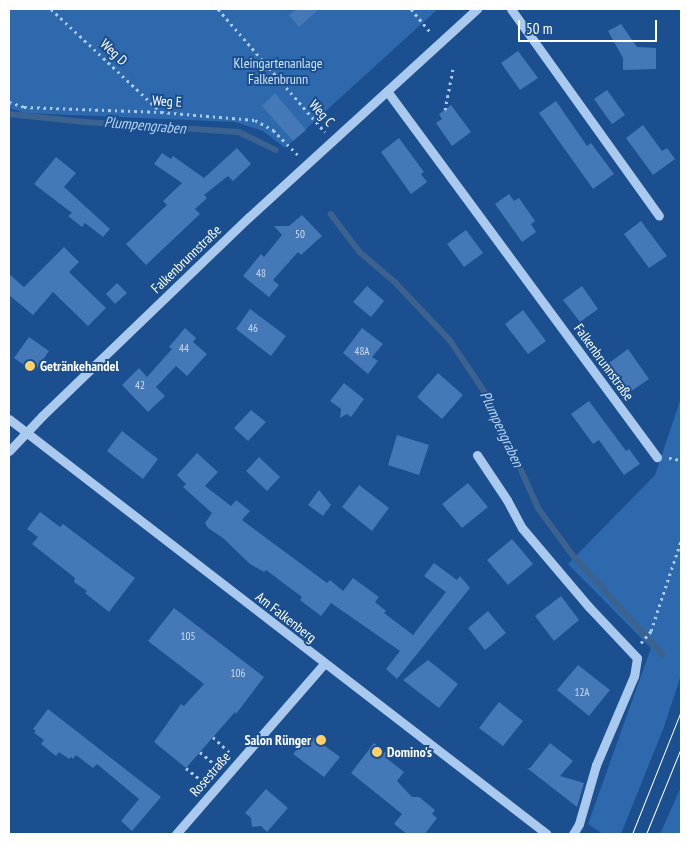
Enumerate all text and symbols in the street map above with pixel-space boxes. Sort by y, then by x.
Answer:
scale bar [520,10,659,42]
text: 50 m [526,19,552,38]
street label: Weg D [97,35,131,69]
park label: Kleingartenanlage Falkenbrunn [233,55,323,88]
street label: Weg E [152,92,182,110]
street label: Weg C [306,96,338,130]
water label: Plumpengraben [104,112,186,138]
street label: Falkenbrunnstraße [148,221,224,297]
house number: 50 [295,227,305,241]
house number: 48 [256,266,266,280]
street label: Falkenbrunnstraße [571,320,637,404]
house number: 46 [248,321,258,335]
house number: 44 [179,341,189,355]
house number: 48A [354,344,370,358]
place label: Getränkehandel [40,358,119,374]
marker: Getränkehandel [24,360,36,372]
house number: 42 [135,378,145,392]
water label: Plumpengraben [477,388,527,470]
street label: Am Falkenberg [252,588,320,646]
house number: 105 [181,629,195,643]
house number: 106 [231,666,245,680]
house number: 12A [574,685,590,699]
place label: Salon Rünger [244,732,311,748]
marker: Salon Rünger [315,734,327,746]
place label: Domino's [387,744,432,760]
marker: Domino's [371,746,383,758]
street label: Rosestraße [186,748,234,800]

